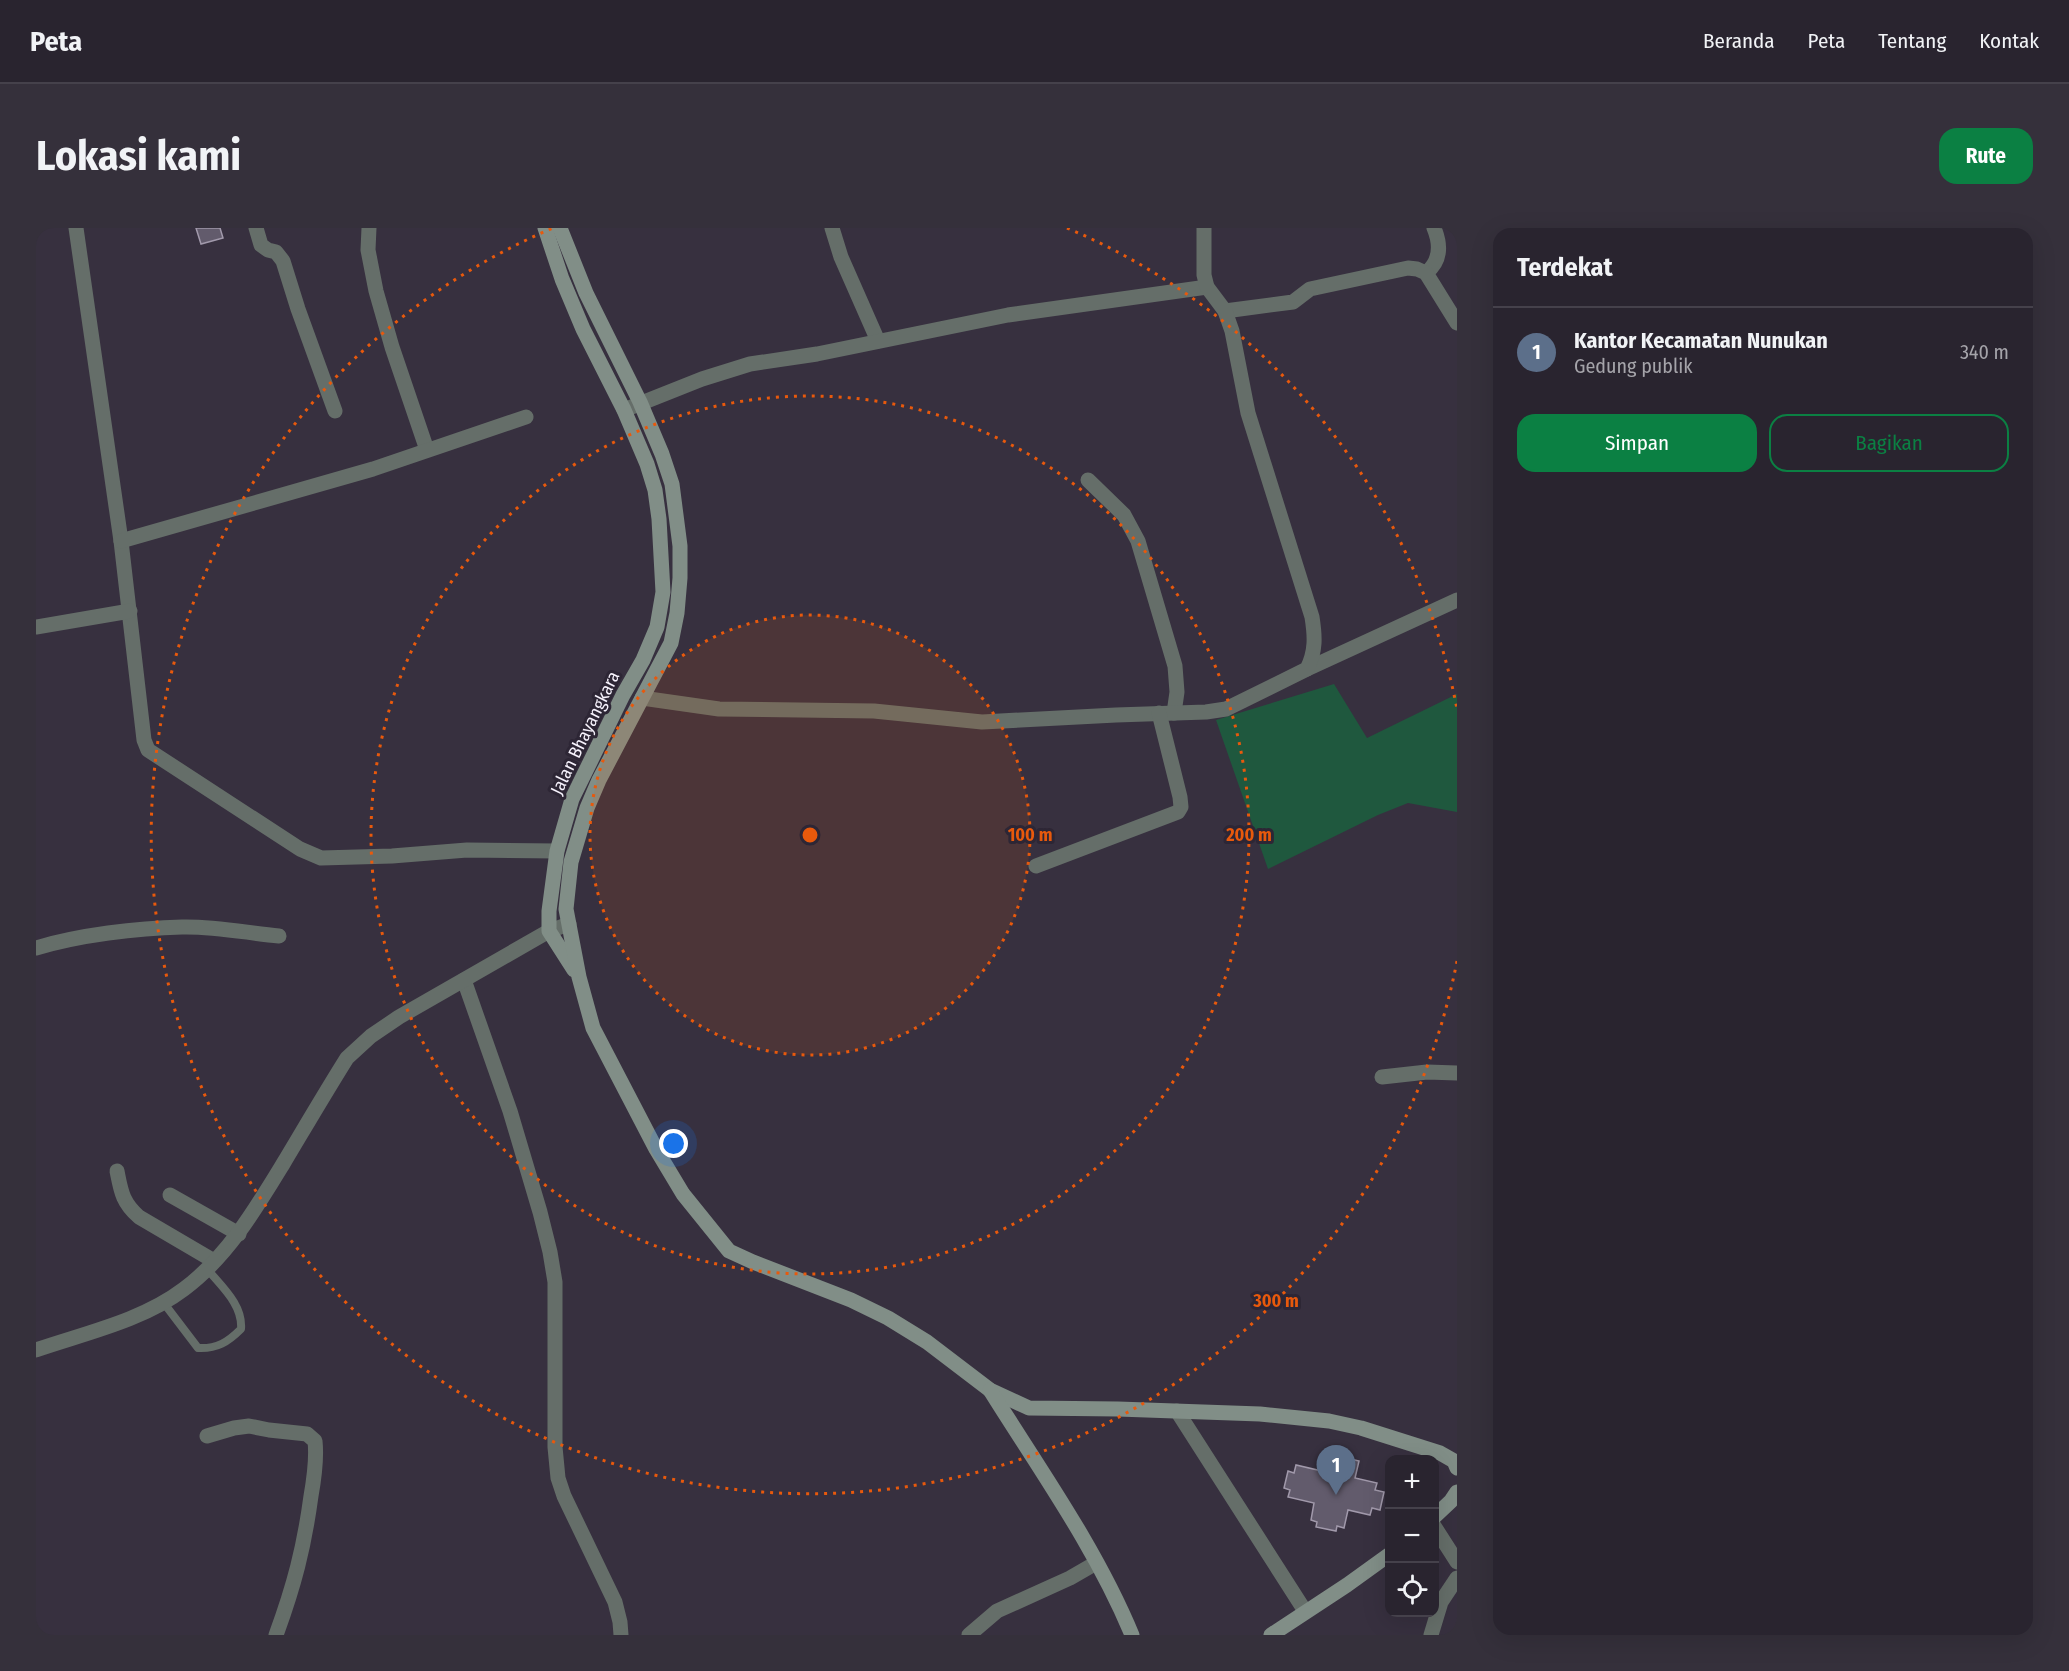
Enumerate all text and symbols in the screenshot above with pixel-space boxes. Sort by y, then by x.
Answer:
text: Peta [30,25,82,58]
text: Beranda [1703,28,1775,54]
text: Peta [1808,28,1845,54]
text: Tentang [1878,28,1946,54]
text: Kontak [1979,28,2039,54]
button: Rute [1939,128,2033,184]
text: Lokasi kami [36,131,241,181]
text: Terdekat [1517,252,1613,283]
text: Kantor Kecamatan Nunukan [1574,327,1828,354]
text: 1 [1532,340,1541,364]
text: 340 m [1960,340,2009,364]
text: Gedung publik [1574,354,1693,378]
button: Simpan [1517,414,1757,472]
button: Bagikan [1769,414,2009,472]
street label: Jalan Bhayangkara [546,668,624,798]
text: 100 m [1008,824,1052,846]
text: 200 m [1225,824,1272,846]
centre of rings [800,825,820,845]
your location [659,1129,688,1158]
text: 300 m [1252,1290,1299,1312]
pin: 1 [1316,1446,1356,1495]
map controls [1385,1455,1439,1617]
button: + [1385,1455,1439,1509]
button: − [1385,1509,1439,1563]
button: locate [1385,1563,1439,1617]

